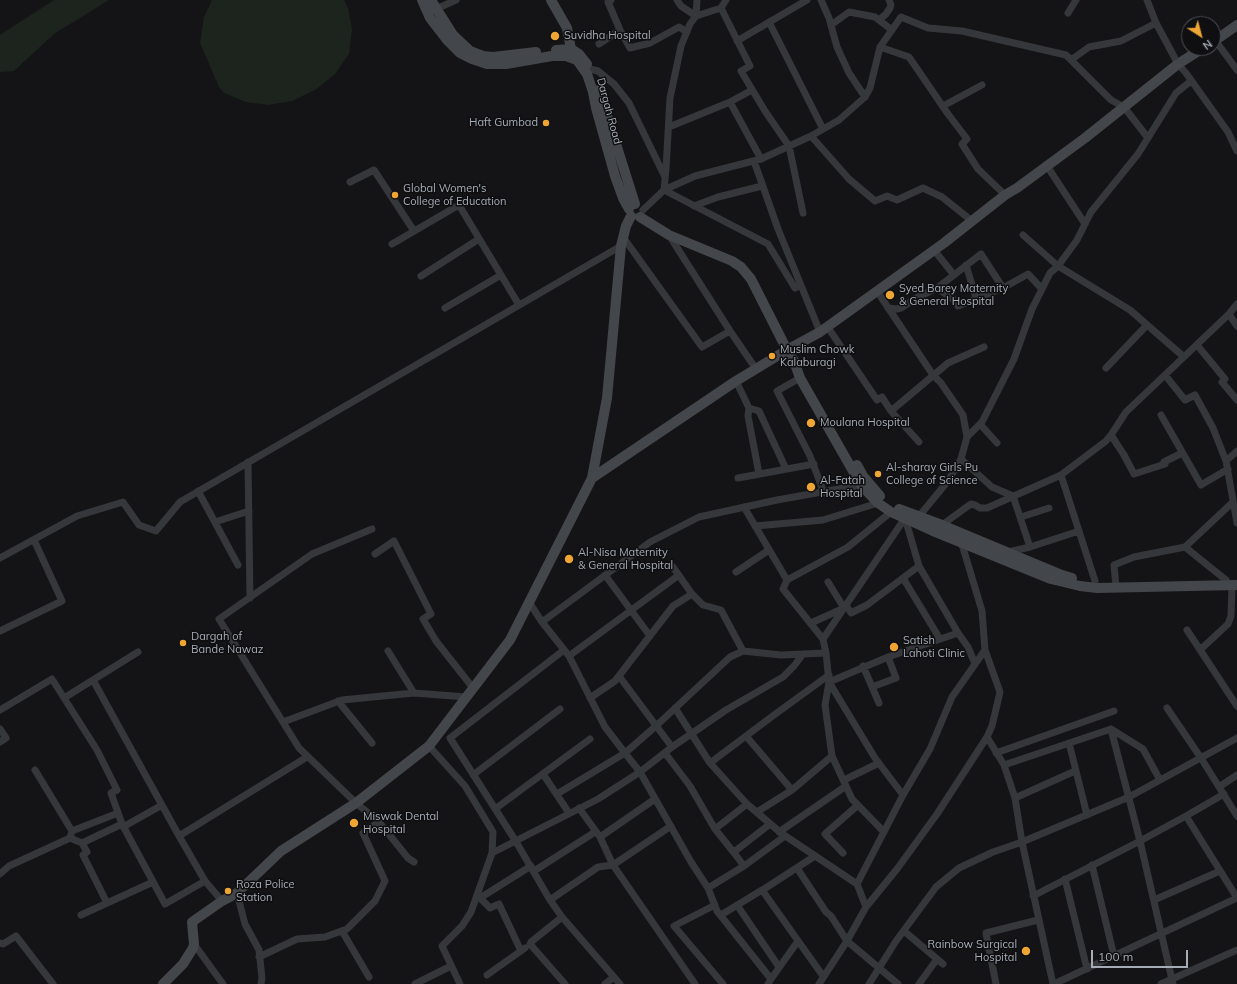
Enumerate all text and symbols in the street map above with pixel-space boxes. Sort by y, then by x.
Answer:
north arrow [1181,16,1221,56]
place label: Suvidha Hospital [564,29,651,43]
marker: Suvidha Hospital [549,30,561,42]
text: N [1200,37,1215,53]
street label: Dargah Road [594,76,624,146]
place label: Haft Gumbad [469,116,538,130]
marker: Haft Gumbad [541,118,551,128]
place label: Global Women's College of Education [403,182,507,208]
marker: Global Women's College of Education [390,190,400,200]
place label: Syed Barey Maternity & General Hospital [899,282,1008,308]
marker: Syed Barey Maternity & General Hospital [884,289,896,301]
place label: Muslim Chowk Kalaburagi [780,343,854,369]
marker: Muslim Chowk Kalaburagi [767,351,777,361]
place label: Moulana Hospital [820,416,910,430]
marker: Moulana Hospital [805,417,817,429]
place label: Al-sharay Girls Pu College of Science [886,461,978,487]
marker: Al-sharay Girls Pu College of Science [873,469,883,479]
place label: Al-Fatah Hospital [820,474,865,500]
marker: Al-Fatah Hospital [805,481,817,493]
place label: Al-Nisa Maternity & General Hospital [578,546,673,572]
marker: Al-Nisa Maternity & General Hospital [563,553,575,565]
place label: Dargah of Bande Nawaz [191,630,264,656]
place label: Satish Lahoti Clinic [903,634,965,660]
marker: Dargah of Bande Nawaz [178,638,188,648]
marker: Satish Lahoti Clinic [888,641,900,653]
place label: Miswak Dental Hospital [363,810,439,836]
marker: Miswak Dental Hospital [348,817,360,829]
place label: Roza Police Station [236,878,295,904]
marker: Roza Police Station [223,886,233,896]
place label: Rainbow Surgical Hospital [928,938,1017,964]
scale bar [1093,942,1190,968]
marker: Rainbow Surgical Hospital [1020,945,1032,957]
text: 100 m [1098,949,1133,964]

